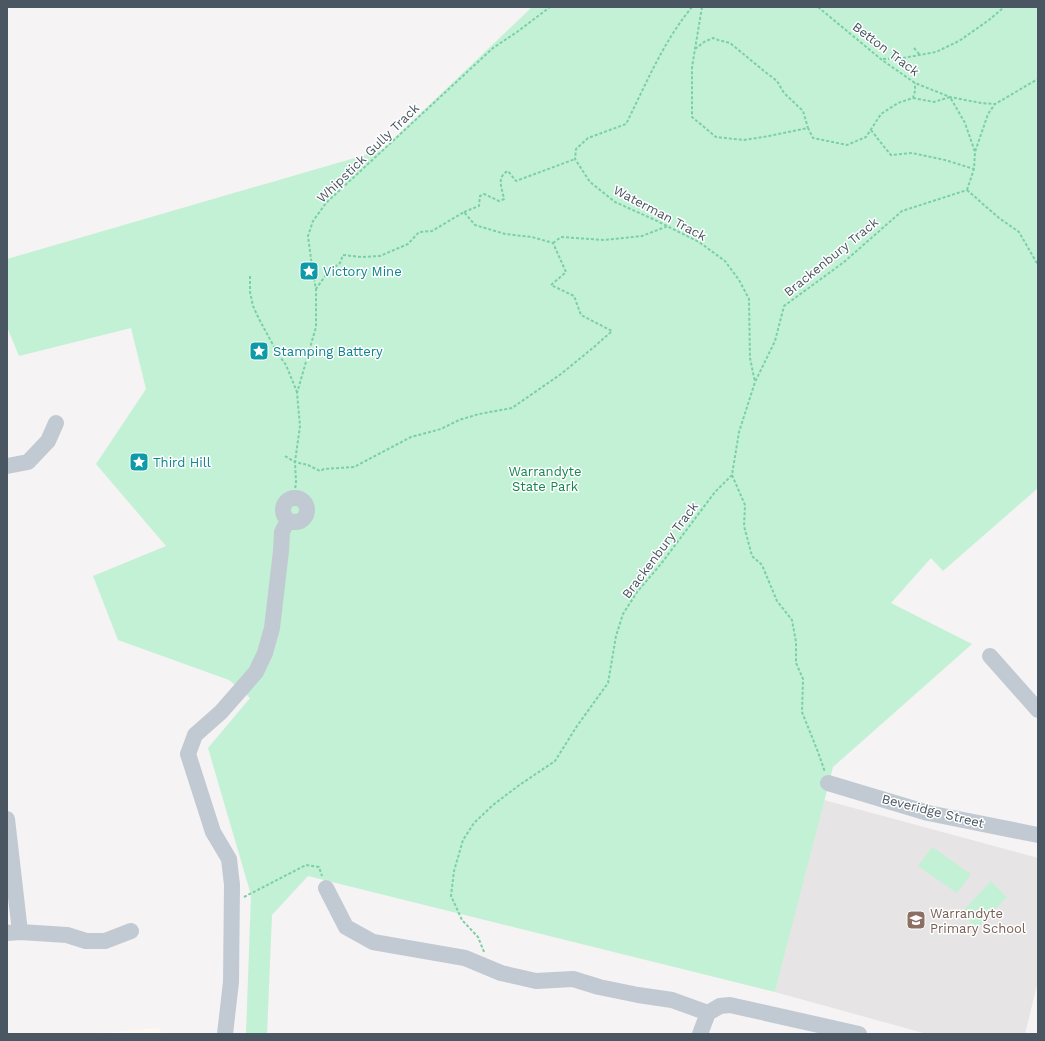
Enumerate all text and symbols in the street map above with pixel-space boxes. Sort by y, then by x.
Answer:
street label: Betton Track [850,19,923,79]
street label: Whipstick Gully Track [314,100,423,206]
street label: Waterman Track [611,182,710,244]
street label: Brackenbury Track [781,214,882,300]
place icon: Victory Mine [298,260,320,282]
place label: Victory Mine [323,264,402,279]
place icon: Stamping Battery [248,340,270,362]
place label: Stamping Battery [273,344,383,359]
place icon: Third Hill [128,451,150,473]
place label: Third Hill [153,455,211,470]
park label: Warrandyte State Park [509,464,581,494]
street label: Brackenbury Track [619,498,702,601]
street label: Beveridge Street [880,791,986,831]
place label: Warrandyte Primary School [930,906,1026,936]
school or university icon: Warrandyte Primary School [905,909,927,931]

